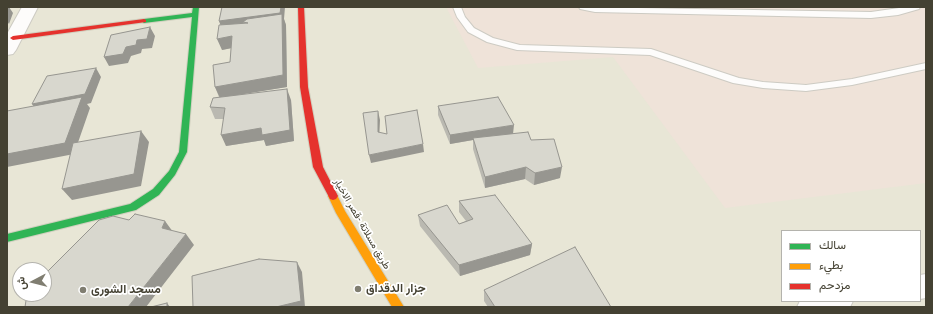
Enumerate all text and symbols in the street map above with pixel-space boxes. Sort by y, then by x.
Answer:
street label: طريق مسلاتة -قصر الاخيار [331,177,393,271]
legend [781,230,921,302]
text: سالك [819,237,846,252]
text: بطيء [819,257,843,272]
north arrow [12,262,52,302]
text: ش [13,276,29,291]
text: مزدحم [819,277,850,292]
place label: جزار الدقداق [366,282,426,296]
place label: مسجد الشورى [91,283,161,297]
marker: جزار الدقداق [353,284,363,294]
marker: مسجد الشورى [78,285,88,295]

